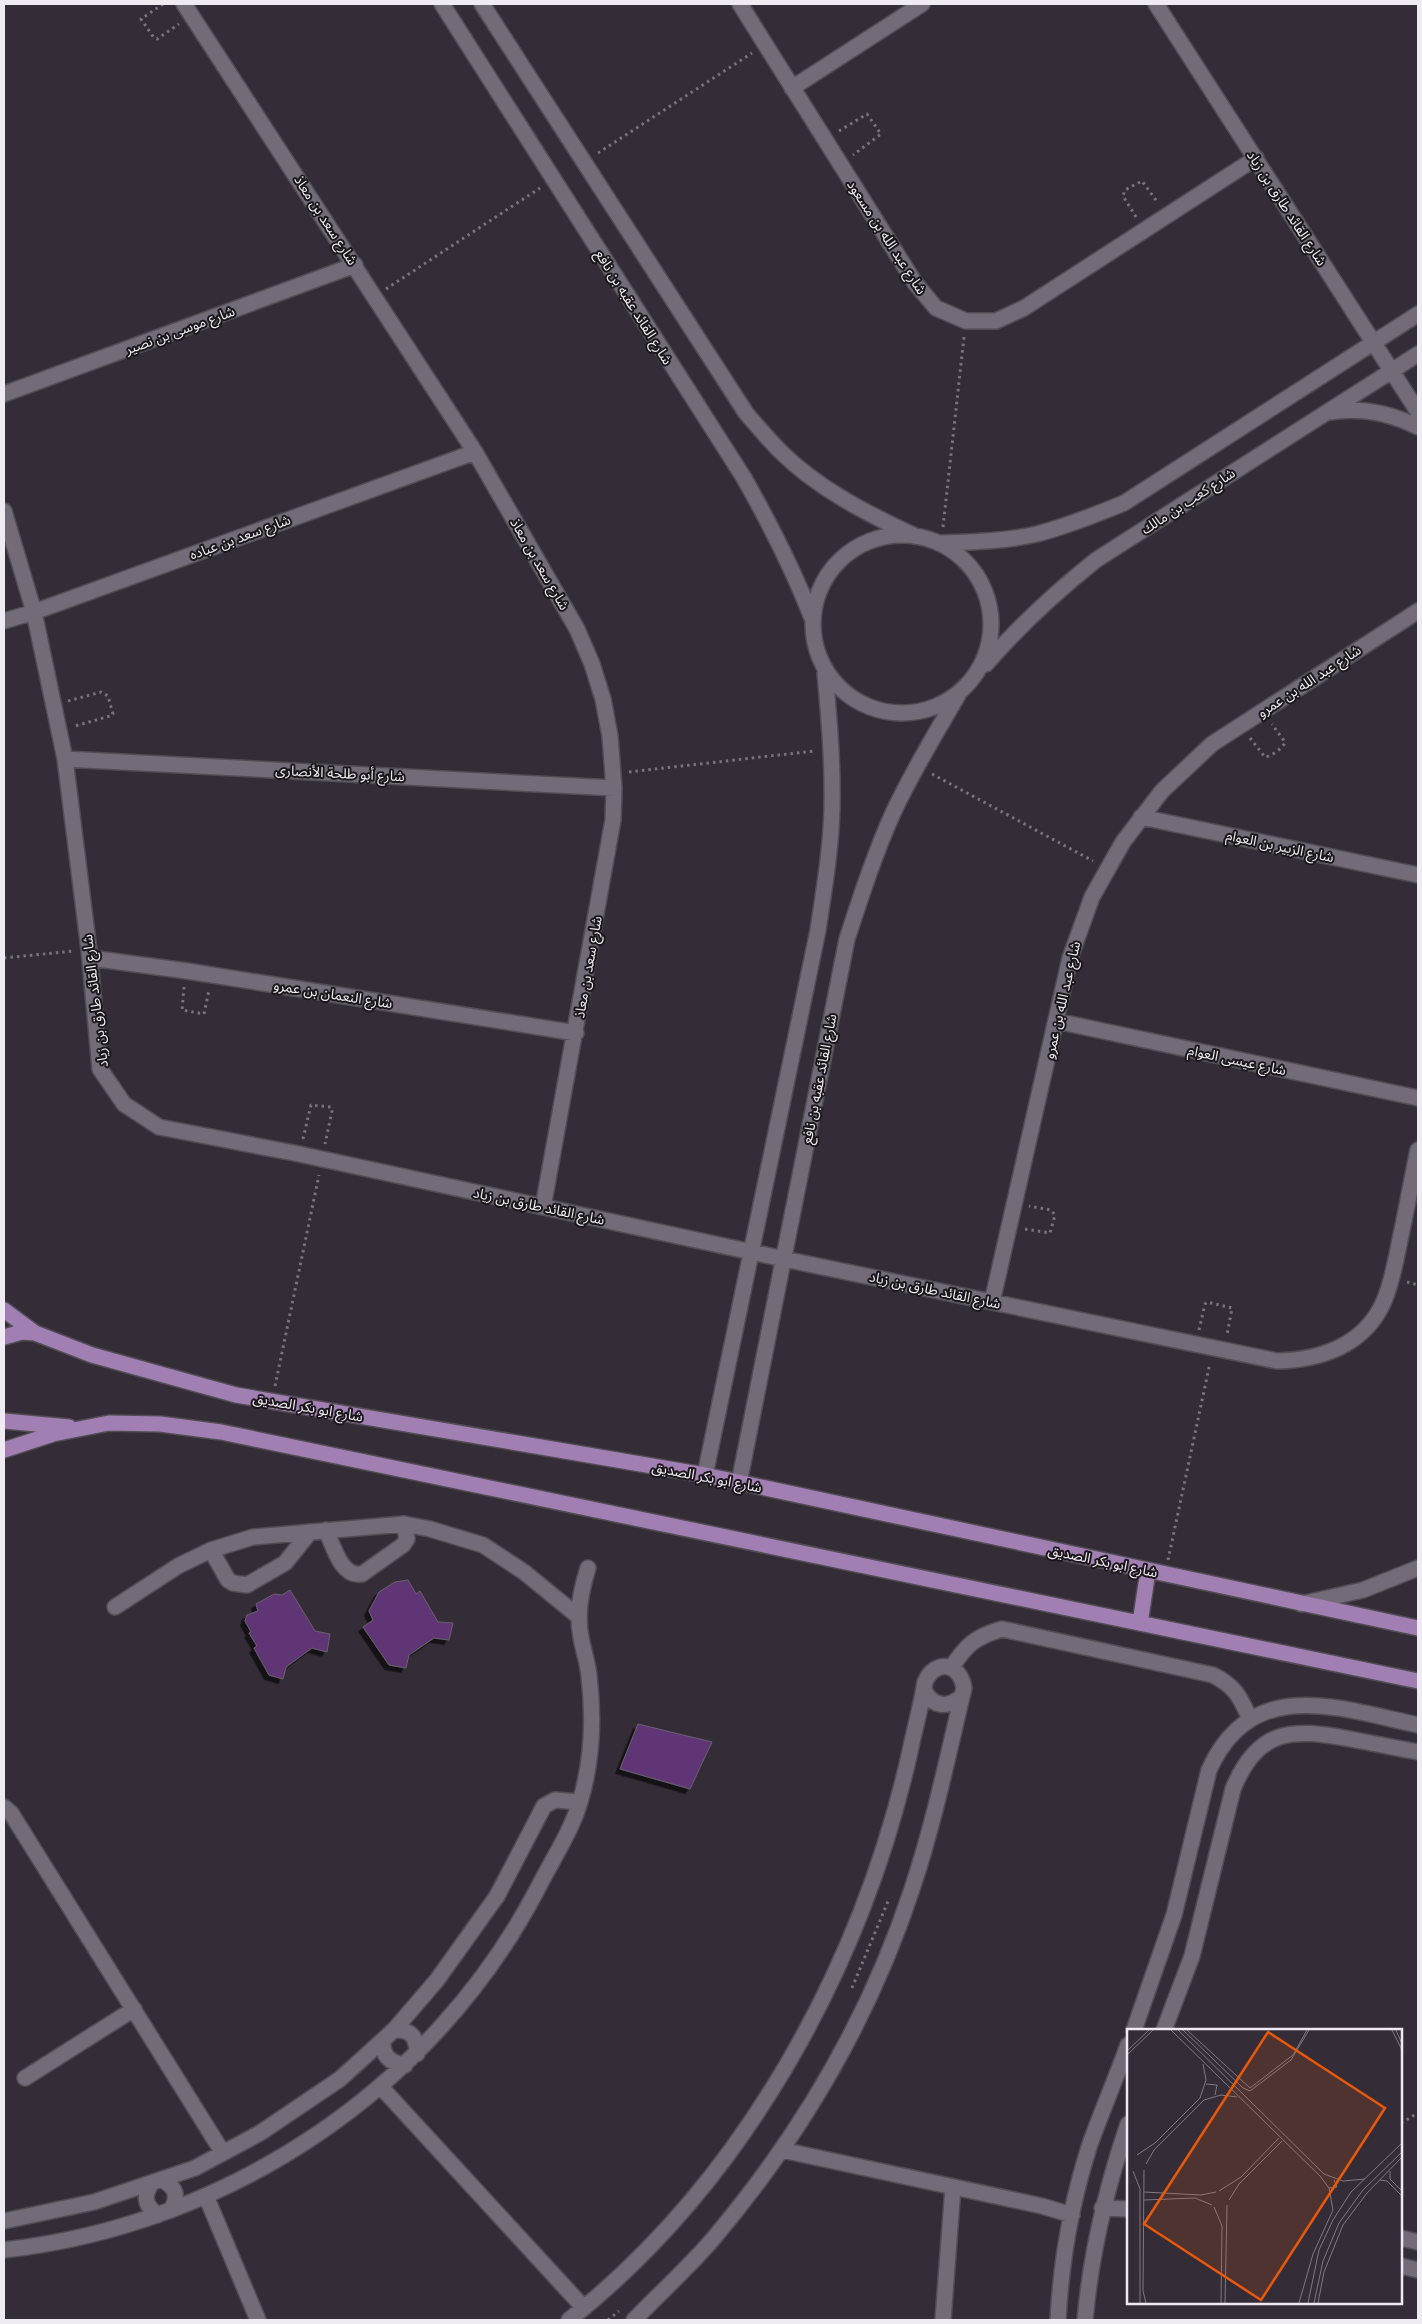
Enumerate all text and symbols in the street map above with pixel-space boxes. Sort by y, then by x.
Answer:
street label: شارع القائد طارق بن زياد [1241,147,1331,270]
street label: شارع سعد بن معاذ [289,172,362,269]
street label: شارع عبد الله بن مسعود [842,176,931,299]
street label: شارع القائد عقبه بن نافع [590,246,677,369]
street label: شارع موسى بن نصير [122,302,238,360]
street label: شارع كعب بن مالك [1138,464,1240,540]
street label: شارع سعد بن عباده [187,510,294,566]
street label: شارع سعد بن معاذ [505,515,574,614]
street label: شارع عبد الله بن عمرو [1254,641,1365,723]
street label: شارع أبو طلحة الأنصارى [275,761,405,787]
street label: شارع الزبير بن العوام [1224,826,1336,868]
street label: شارع سعد بن معاذ [570,915,608,1020]
street label: شارع القائد طارق بن زياد [78,933,114,1069]
street label: شارع عبد الله بن عمرو [1040,939,1086,1061]
street label: شارع النعمان بن عمرو [272,976,394,1014]
street label: شارع القائد عقبه بن نافع [798,1012,842,1146]
street label: شارع عيسى العوام [1186,1041,1288,1081]
street label: شارع القائد طارق بن زياد [471,1183,606,1231]
street label: شارع القائد طارق بن زياد [867,1267,1002,1315]
street label: شارع ابو بكر الصديق [251,1388,365,1428]
street label: شارع ابو بكر الصديق [650,1458,764,1498]
street label: شارع ابو بكر الصديق [1046,1541,1159,1583]
inset map [1127,2029,1402,2304]

